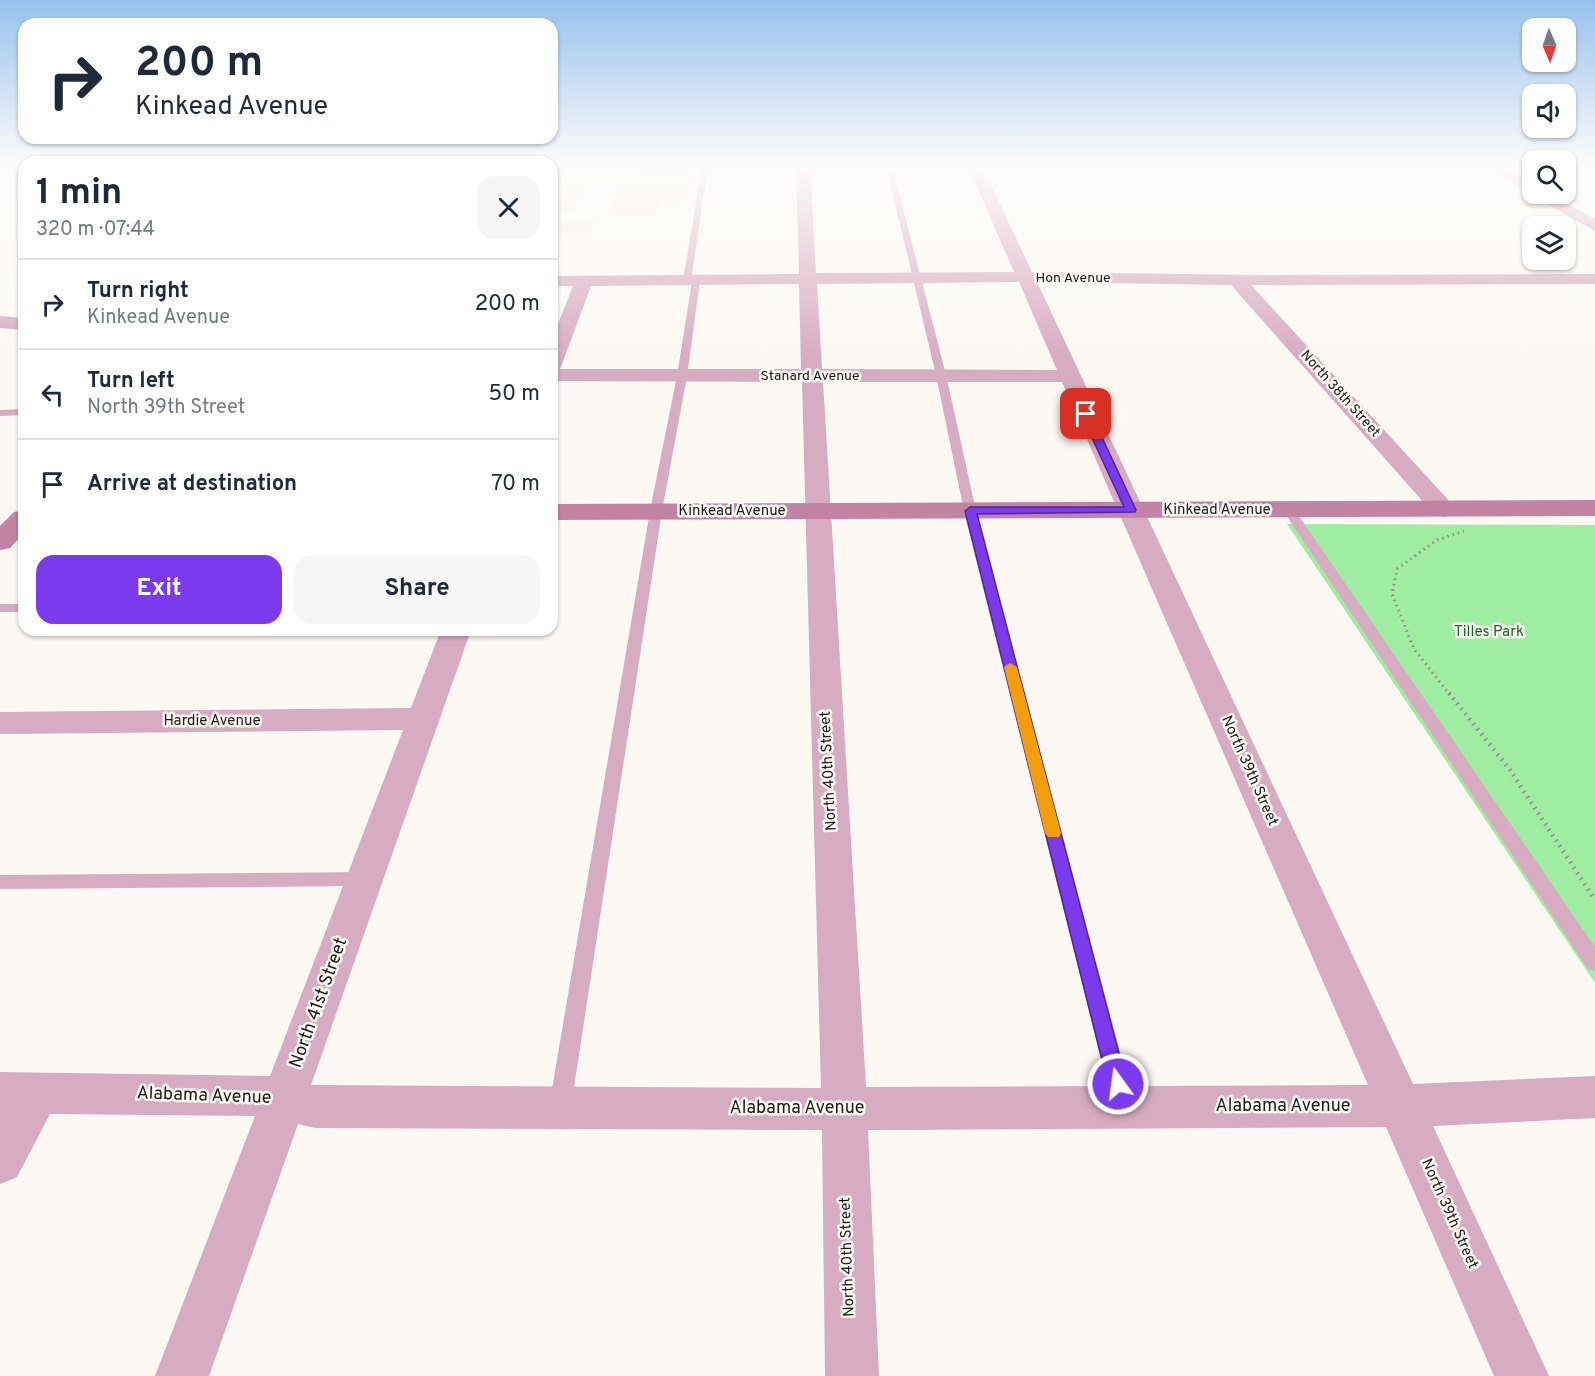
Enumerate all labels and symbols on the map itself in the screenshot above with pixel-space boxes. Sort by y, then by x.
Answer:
north arrow [1522,18,1576,72]
street label: Hon Avenue [1036,270,1110,287]
street label: North 38th Street [1297,347,1383,441]
street label: Stanard Avenue [761,368,859,385]
pin [1060,388,1111,439]
street label: Kinkead Avenue [1163,501,1271,520]
street label: Kinkead Avenue [678,502,786,521]
park label: Tilles Park [1454,623,1524,642]
street label: North 40th Street [816,711,842,831]
street label: Hardie Avenue [164,712,260,731]
street label: North 39th Street [1216,713,1282,829]
street label: North 41st Street [285,935,353,1071]
position arrow [1086,1052,1150,1116]
street label: Alabama Avenue [136,1082,272,1110]
street label: Alabama Avenue [1216,1095,1350,1118]
street label: Alabama Avenue [730,1097,864,1120]
street label: North 39th Street [1416,1156,1482,1272]
street label: North 40th Street [836,1197,860,1317]

